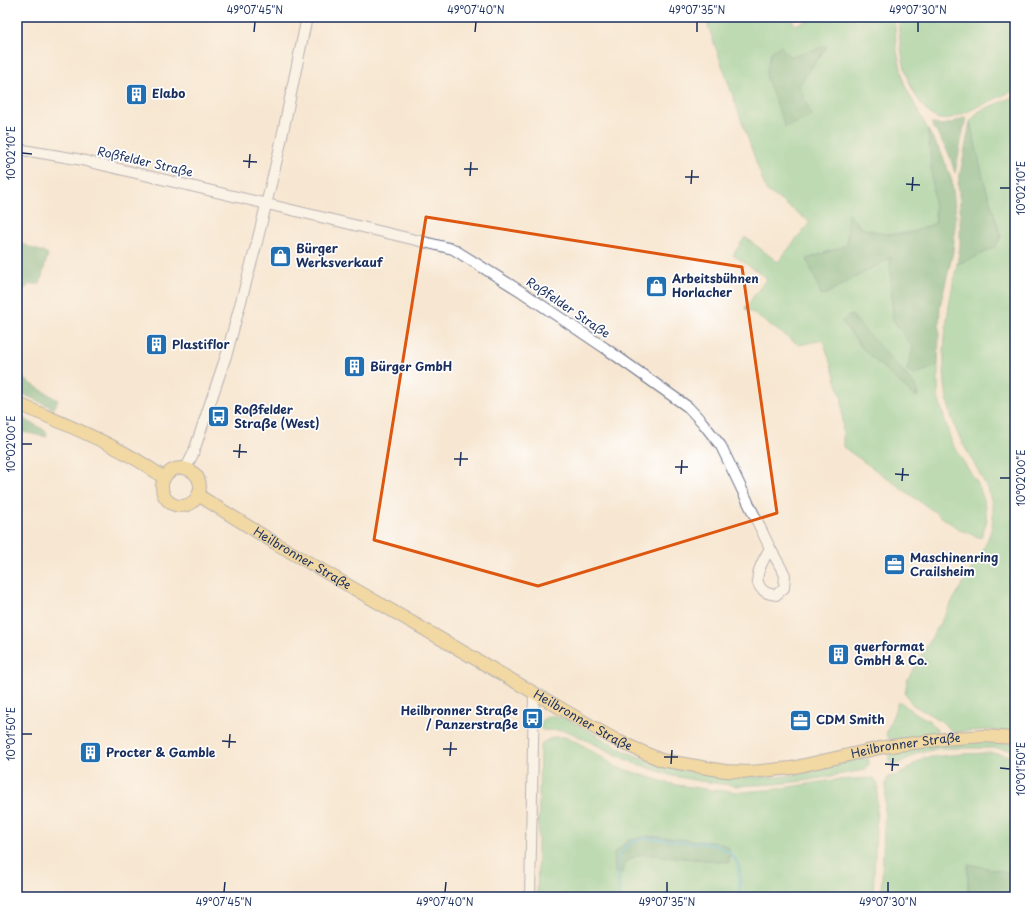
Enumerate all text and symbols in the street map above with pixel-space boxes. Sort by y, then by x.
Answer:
text: 49°07'45"N [227,2,283,17]
text: 49°07'40"N [447,2,505,17]
text: 49°07'35"N [669,2,725,17]
text: 49°07'30"N [889,2,947,17]
building icon: Elabo [124,81,150,107]
place label: Elabo [152,84,185,102]
text: 10°02'10"E [3,126,18,180]
street label: Roßfelder Straße [96,141,195,181]
text: 10°02'10"E [1013,161,1028,215]
place label: Bürger Werksverkauf [296,239,384,271]
shop icon: Bürger Werksverkauf [268,243,294,269]
place label: Arbeitsbühnen Horlacher [671,269,759,301]
street label: Roßfelder Straße [523,272,614,342]
shop icon: Arbeitsbühnen Horlacher [644,273,670,299]
building icon: Plastiflor [144,332,170,358]
place label: Plastiflor [172,335,230,353]
building icon: Bürger GmbH [341,354,367,380]
place label: Bürger GmbH [370,357,452,375]
place label: Roßfelder Straße (West) [234,400,320,432]
bus stop icon: Roßfelder Straße (West) [205,404,231,430]
text: 10°02'00"E [3,416,18,472]
text: 10°02'00"E [1013,450,1028,506]
street label: Heilbronner Straße [250,522,355,593]
place label: Maschinenring Crailsheim [910,548,998,580]
office icon: Maschinenring Crailsheim [882,552,908,578]
place label: querformat GmbH & Co. [854,637,927,669]
building icon: querformat GmbH & Co. [825,641,851,667]
street label: Heilbronner Straße [531,685,635,754]
place label: Heilbronner Straße / Panzerstraße [401,701,518,733]
bus stop icon: Heilbronner Straße / Panzerstraße [520,705,546,731]
text: 10°01'50"E [3,707,18,761]
office icon: CDM Smith [788,707,814,733]
place label: CDM Smith [816,710,885,728]
street label: Heilbronner Straße [849,728,961,762]
building icon: Procter & Gamble [78,740,104,766]
text: 10°01'50"E [1013,742,1028,796]
place label: Procter & Gamble [106,743,216,761]
text: 49°07'45"N [196,894,252,909]
text: 49°07'40"N [416,894,474,909]
text: 49°07'35"N [639,894,695,909]
text: 49°07'30"N [859,894,917,909]

